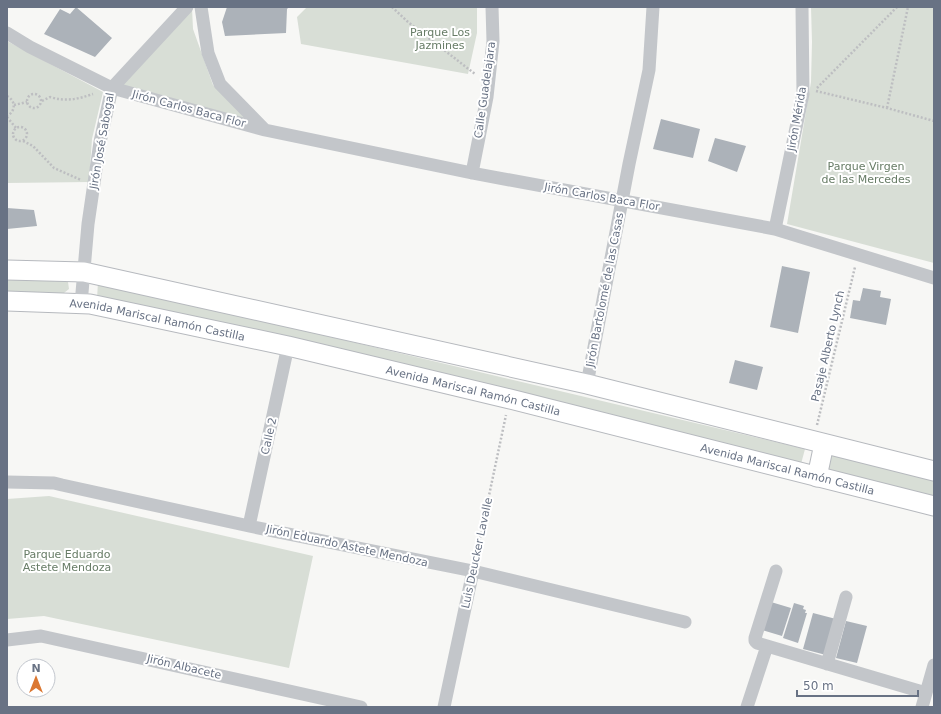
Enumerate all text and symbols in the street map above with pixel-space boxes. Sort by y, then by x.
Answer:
park label: Parque Los Jazmines [410,26,470,52]
street label: Calle Guadelajara [472,41,498,139]
street label: Jirón Mérida [785,86,809,153]
street label: Jirón Carlos Baca Flor [130,87,248,131]
street label: Jirón José Sabogal [87,92,117,191]
park label: Parque Virgen de las Mercedes [821,160,911,186]
street label: Jirón Carlos Baca Flor [542,180,661,214]
street label: Jirón Bartolomé de las Casas [583,211,626,369]
street label: Pasaje Alberto Lynch [809,289,847,403]
street label: Avenida Mariscal Ramón Castilla [69,297,246,343]
street label: Avenida Mariscal Ramón Castilla [385,363,562,418]
street label: Calle 2 [258,416,280,456]
street label: Avenida Mariscal Ramón Castilla [699,441,876,497]
street label: Luis Deucker Lavalle [459,496,495,610]
street label: Jirón Eduardo Astete Mendoza [264,522,429,570]
park label: Parque Eduardo Astete Mendoza [23,548,111,574]
street label: Jirón Albacete [145,652,223,682]
north arrow [16,658,56,698]
text: N [31,662,41,675]
scale bar [797,672,918,698]
text: 50 m [803,679,834,693]

